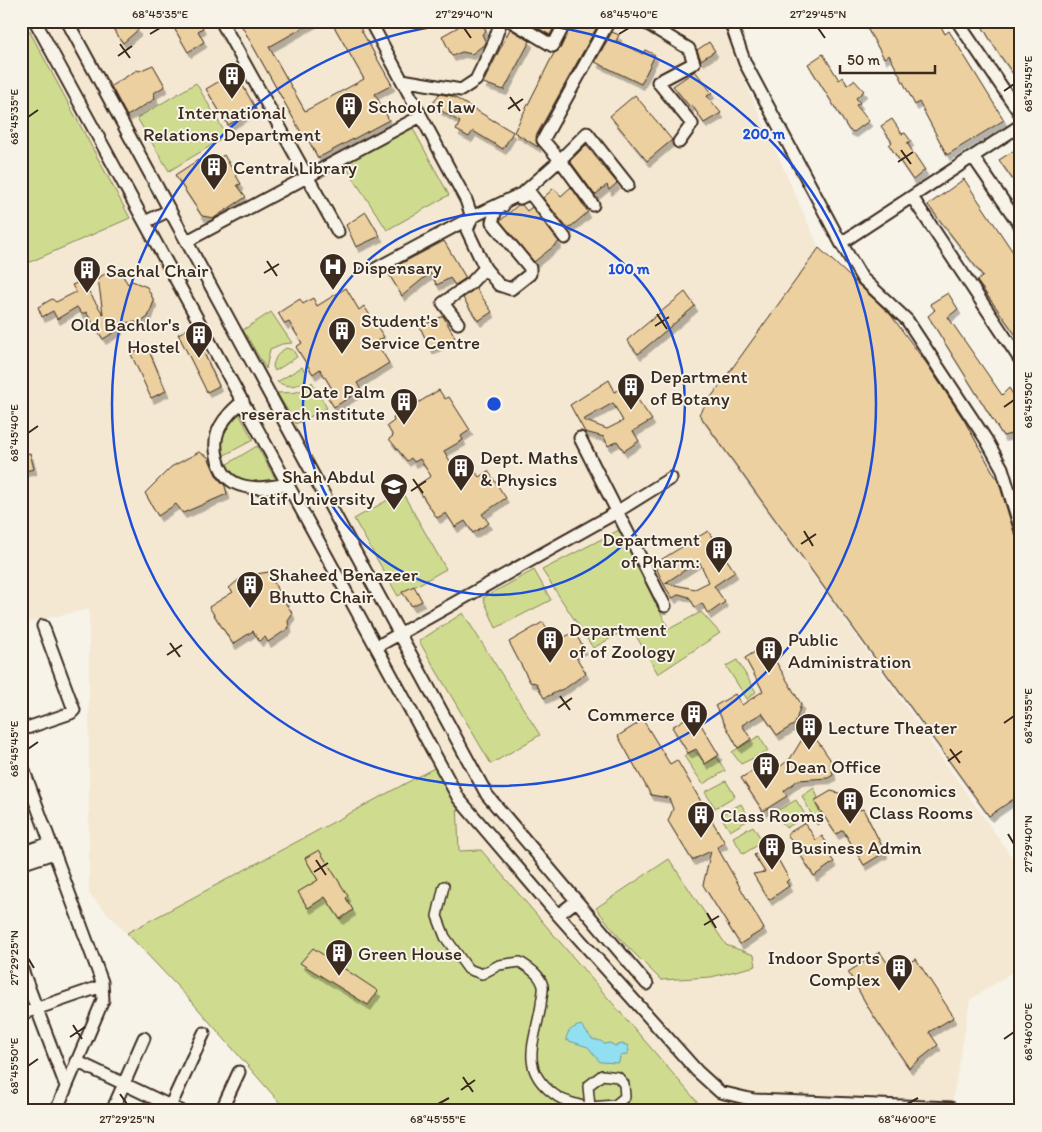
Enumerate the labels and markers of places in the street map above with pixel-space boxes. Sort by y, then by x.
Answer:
building icon: International Relations Department [217,61,247,100]
building icon: School of law [334,91,364,130]
place label: School of law [368,95,476,118]
place label: International Relations Department [143,101,321,146]
building icon: Central Library [199,152,229,191]
place label: Central Library [233,156,357,179]
hospital icon: Dispensary [318,252,348,291]
building icon: Sachal Chair [72,255,102,294]
place label: Dispensary [352,256,442,279]
place label: Sachal Chair [106,259,209,282]
place label: Student's Service Centre [361,309,480,354]
place label: Old Bachlor's Hostel [71,313,181,358]
building icon: Student's Service Centre [327,316,357,355]
building icon: Old Bachlor's Hostel [184,320,214,359]
place label: Department of Botany [650,365,748,410]
building icon: Department of Botany [616,372,646,411]
place label: Date Palm reserach institute [241,380,385,425]
building icon: Date Palm reserach institute [389,387,419,426]
centre of rings [485,395,503,413]
place label: Dept. Maths & Physics [480,446,578,491]
building icon: Dept. Maths & Physics [446,453,476,492]
place label: Shah Abdul Latif University [249,465,376,510]
school or university icon: Shah Abdul Latif University [379,472,409,511]
place label: Department of Pharm: [602,528,700,573]
building icon: Department of Pharm: [704,535,734,574]
place label: Shaheed Benazeer Bhutto Chair [269,563,419,608]
building icon: Shaheed Benazeer Bhutto Chair [235,570,265,609]
place label: Department of of Zoology [569,618,675,663]
building icon: Department of of Zoology [535,625,565,664]
place label: Public Administration [788,628,911,673]
building icon: Public Administration [754,635,784,674]
building icon: Commerce [679,699,709,738]
place label: Commerce [587,703,675,726]
building icon: Lecture Theater [794,712,824,751]
place label: Lecture Theater [828,716,958,739]
building icon: Dean Office [751,751,781,790]
place label: Dean Office [785,755,881,778]
place label: Economics Class Rooms [869,779,973,824]
building icon: Economics Class Rooms [835,786,865,825]
building icon: Class Rooms [686,800,716,839]
place label: Class Rooms [720,804,824,827]
building icon: Business Admin [757,832,787,871]
place label: Business Admin [791,836,922,859]
building icon: Green House [324,938,354,977]
place label: Green House [358,942,462,965]
place label: Indoor Sports Complex [768,946,881,991]
building icon: Indoor Sports Complex [884,953,914,992]

